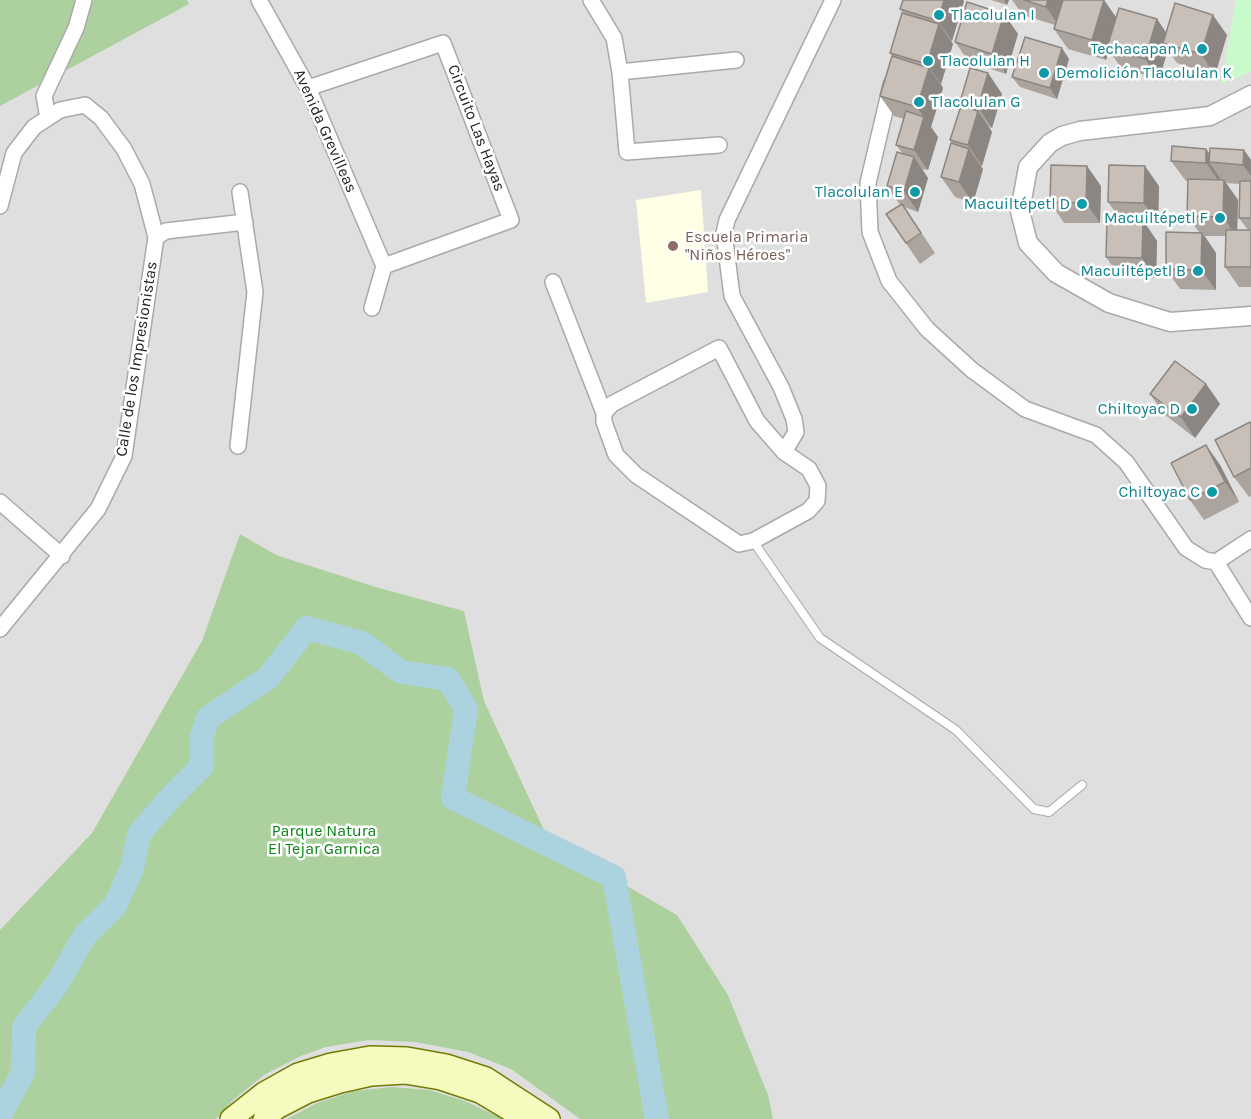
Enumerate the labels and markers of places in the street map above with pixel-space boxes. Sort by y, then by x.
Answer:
place label: Tlacolulan I [951,5,1035,25]
marker: Tlacolulan I [932,8,946,22]
place label: Techacapan A [1090,39,1190,59]
marker: Techacapan A [1195,42,1209,56]
place label: Tlacolulan H [940,51,1030,71]
marker: Tlacolulan H [921,54,935,68]
place label: Demolición Tlacolulan K [1056,63,1232,83]
marker: Demolición Tlacolulan K [1037,66,1051,80]
place label: Tlacolulan G [931,92,1021,112]
marker: Tlacolulan G [912,95,926,109]
place label: Tlacolulan E [815,182,903,202]
marker: Tlacolulan E [908,185,922,199]
place label: Macuiltépetl D [964,194,1070,214]
marker: Macuiltépetl D [1075,197,1089,211]
place label: Macuiltépetl F [1104,208,1208,228]
marker: Macuiltépetl F [1213,211,1227,225]
place label: Escuela Primaria ''Niños Héroes'' [685,227,808,265]
marker: Escuela Primaria ''Niños Héroes'' [666,239,680,253]
place label: Macuiltépetl B [1080,261,1186,281]
marker: Macuiltépetl B [1191,264,1205,278]
place label: Chiltoyac D [1098,399,1180,419]
marker: Chiltoyac D [1185,402,1199,416]
place label: Chiltoyac C [1118,482,1200,502]
marker: Chiltoyac C [1205,485,1219,499]

